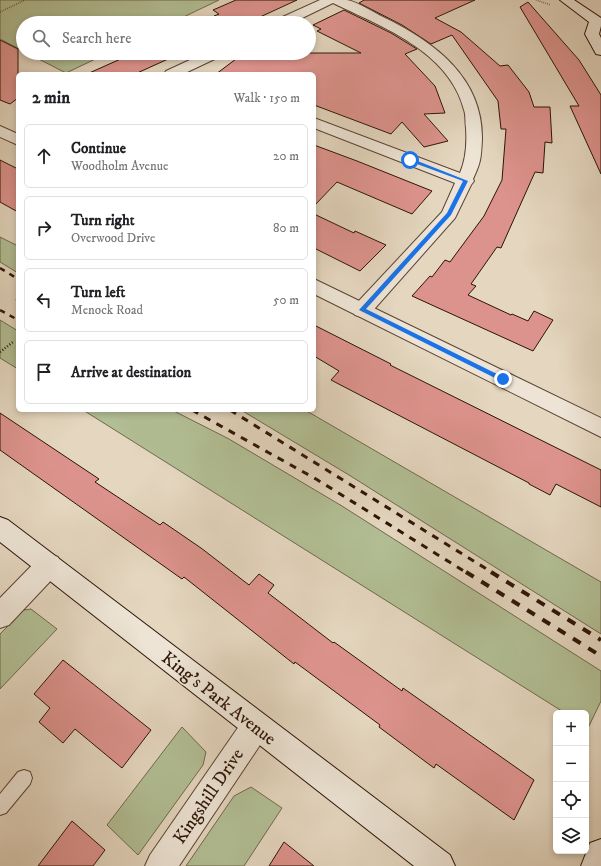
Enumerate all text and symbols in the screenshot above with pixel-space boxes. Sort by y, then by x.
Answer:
search box [16,16,316,60]
icon: search [30,27,52,49]
text: Search here [62,29,131,48]
text: 2 min [32,87,70,109]
text: Walk · 150 m [234,90,300,106]
text: Continue [71,139,126,158]
icon: ahead [33,145,55,167]
text: 20 m [273,148,299,164]
route start [401,151,419,169]
text: Woodholm Avenue [71,158,168,174]
text: Turn right [71,211,134,230]
icon: right [33,217,55,239]
text: 80 m [273,220,299,236]
text: Overwood Drive [71,230,155,246]
text: Turn left [71,283,125,302]
icon: left [33,289,55,311]
text: 50 m [273,292,299,308]
text: Menock Road [71,302,143,318]
icon: arrive [33,361,55,383]
text: Arrive at destination [71,363,191,382]
route end [494,370,512,388]
street label: King's Park Avenue [157,647,280,750]
map controls [553,710,589,854]
button: + [553,710,589,746]
street label: Kingshill Drive [169,745,249,848]
button: − [553,746,589,782]
button: locate [553,782,589,818]
button: layers [553,818,589,854]

